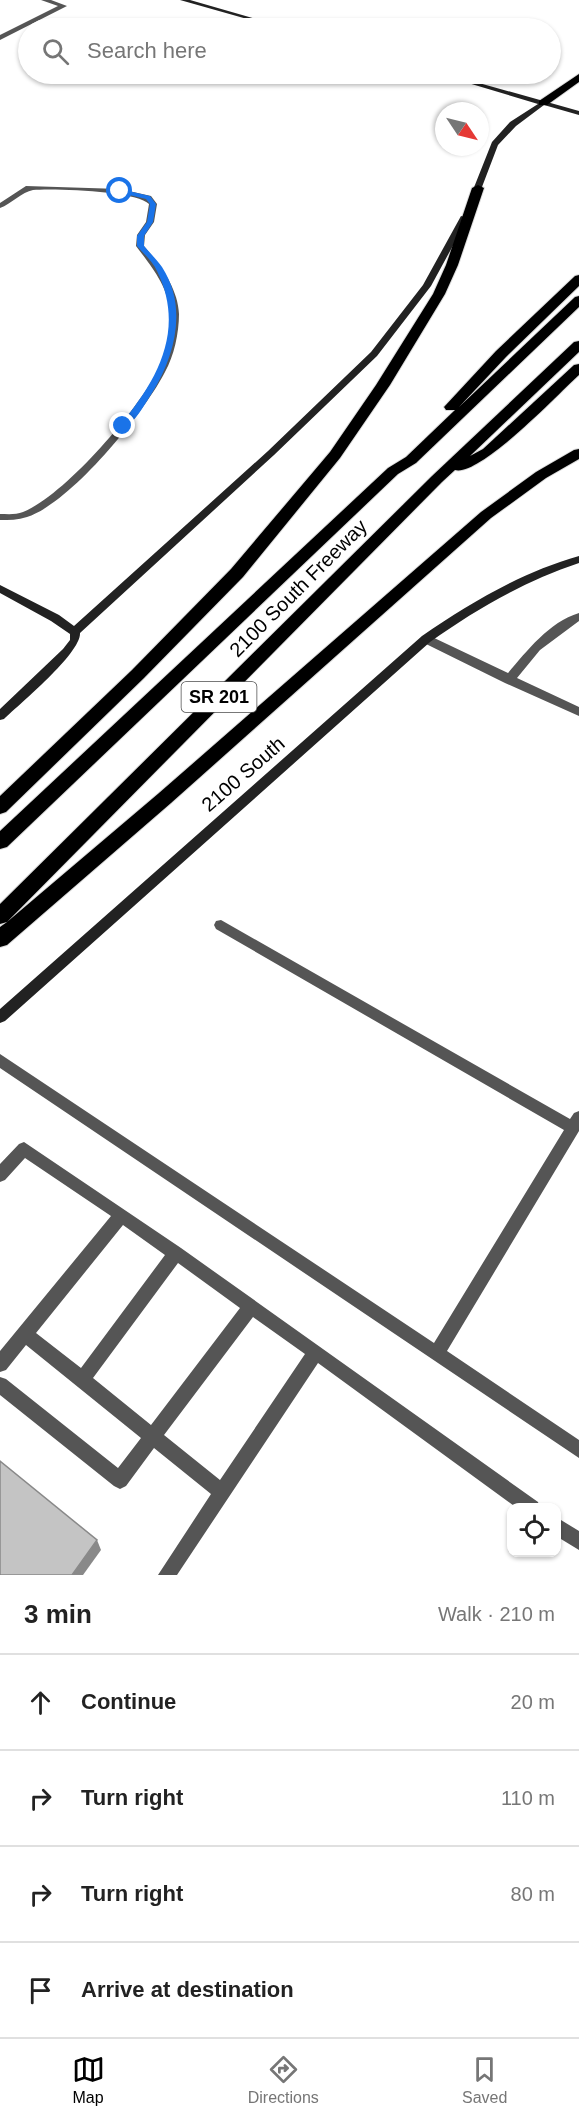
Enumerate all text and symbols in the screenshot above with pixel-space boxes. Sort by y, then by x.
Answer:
search box [18,18,561,84]
icon: search [39,35,72,68]
text: Search here [87,38,207,63]
north arrow [435,102,489,156]
route start [106,177,132,203]
route end [109,412,135,438]
street label: 2100 South Freeway [225,515,371,661]
road number: SR 201 [182,682,256,712]
street label: 2100 South [197,732,289,816]
map controls [507,1503,561,1557]
button: locate [507,1503,561,1557]
text: 3 min [24,1599,92,1629]
text: Walk · 210 m [438,1603,555,1625]
icon: ahead [24,1686,57,1719]
text: Continue [81,1689,176,1714]
text: 20 m [511,1691,555,1713]
icon: right [24,1782,57,1815]
text: Turn right [81,1785,183,1810]
text: 110 m [501,1787,555,1809]
icon: right [24,1878,57,1911]
text: Turn right [81,1881,183,1906]
text: 80 m [511,1883,555,1905]
icon: arrive [24,1974,57,2007]
text: Arrive at destination [81,1977,294,2002]
tab: Map [72,2053,105,2107]
tab: Directions [248,2053,319,2107]
tab: Saved [462,2053,507,2107]

